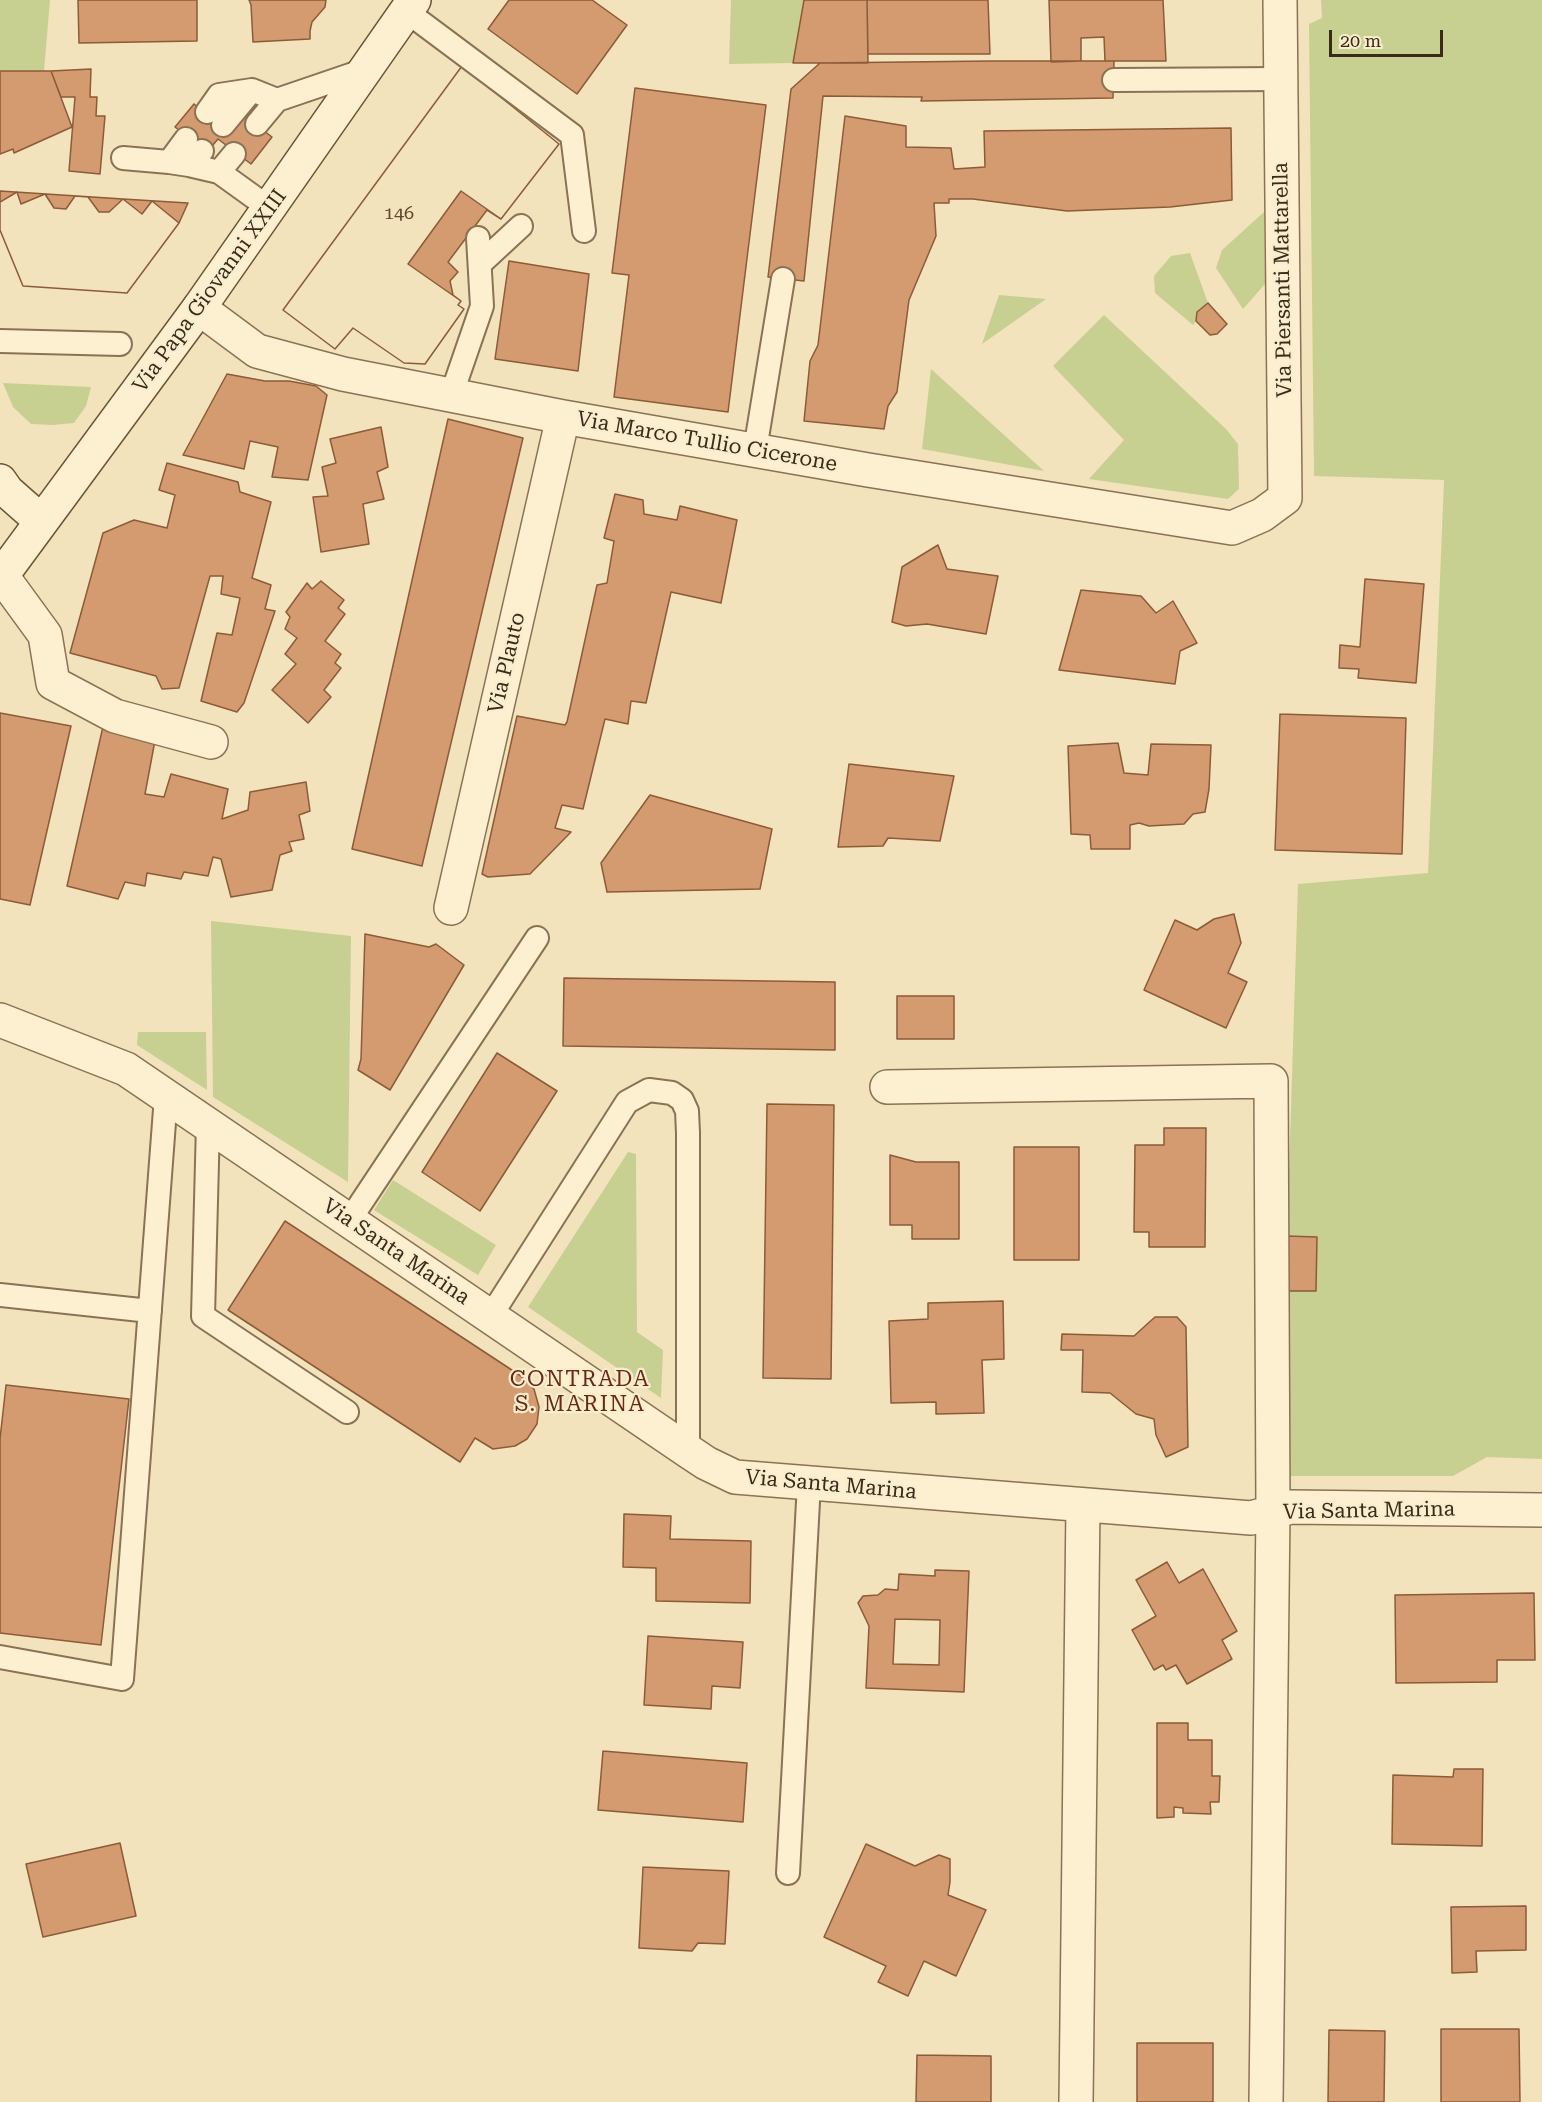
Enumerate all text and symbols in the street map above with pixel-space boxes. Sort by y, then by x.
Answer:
scale bar [1332,18,1446,56]
text: 20 m [1340,30,1381,51]
street label: Via Piersanti Mattarella [1268,162,1298,398]
street label: Via Papa Giovanni XXIII [128,185,292,397]
house number: 146 [384,203,414,225]
street label: Via Marco Tullio Cicerone [575,407,839,477]
street label: Via Plauto [483,610,531,716]
street label: Via Santa Marina [318,1193,474,1311]
district label: CONTRADA S. MARINA [510,1367,650,1418]
street label: Via Santa Marina [744,1465,918,1505]
street label: Via Santa Marina [1283,1497,1455,1525]

